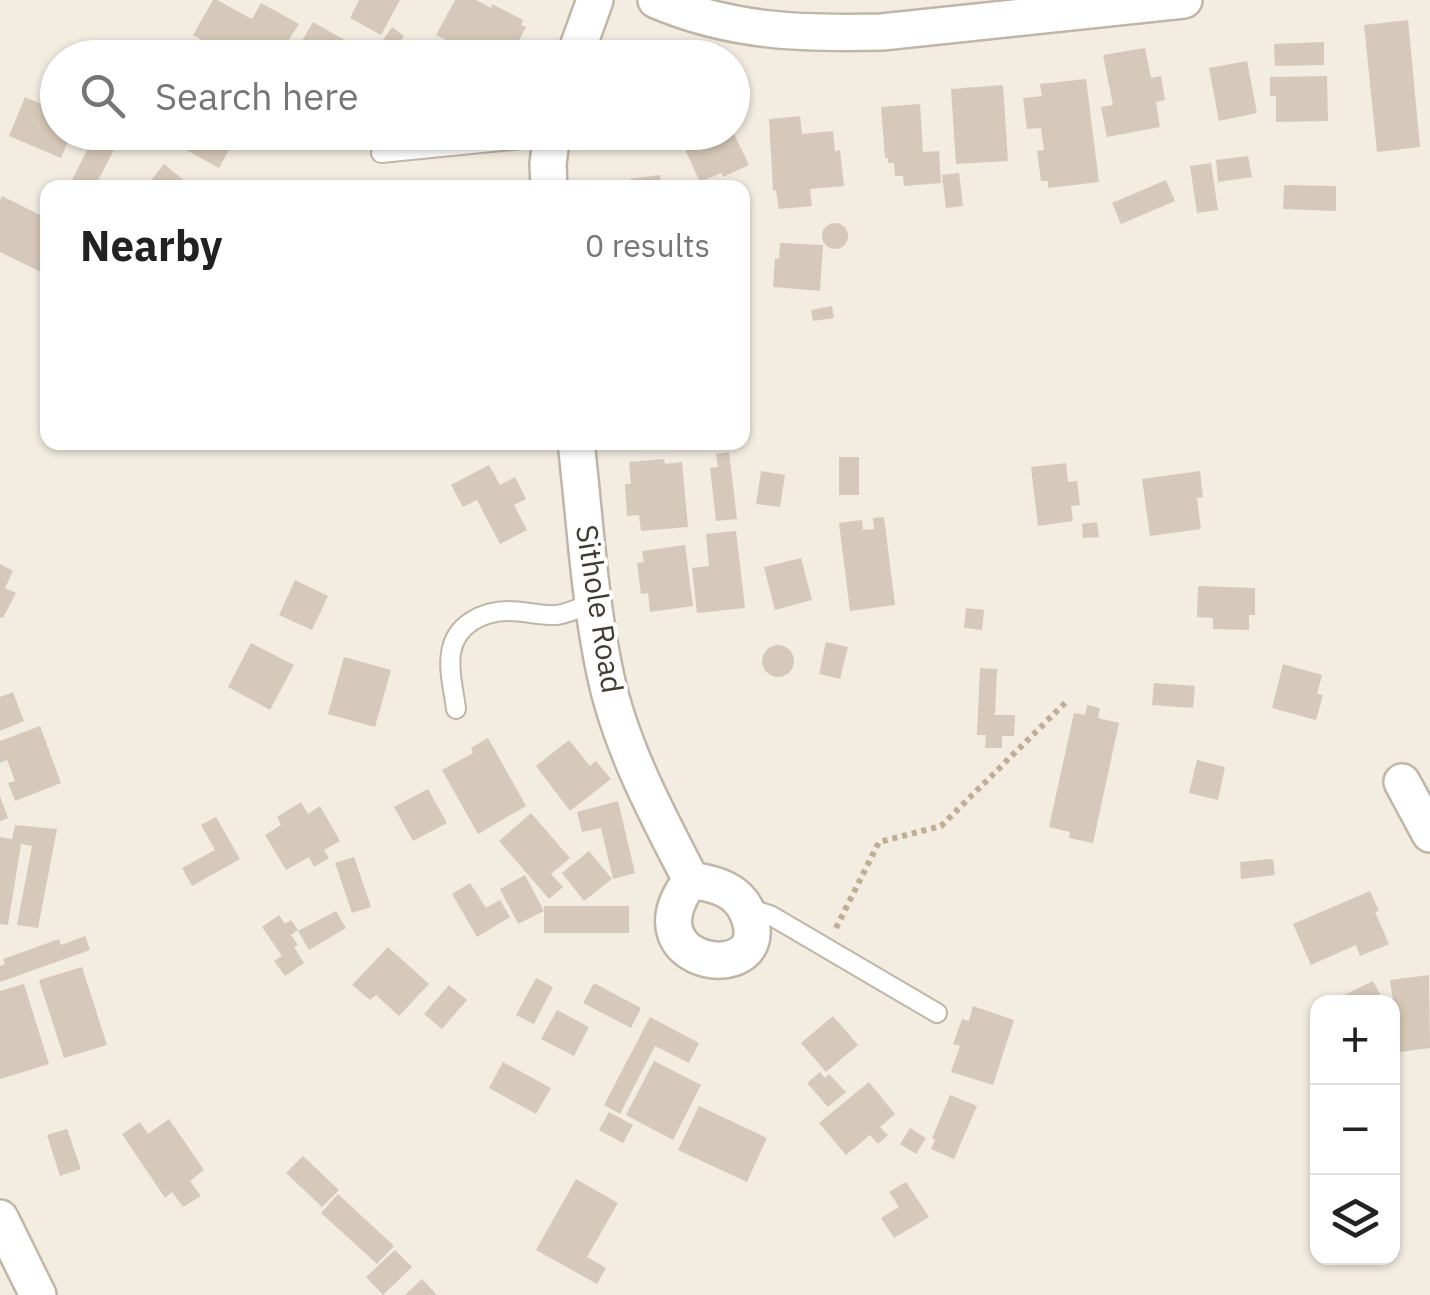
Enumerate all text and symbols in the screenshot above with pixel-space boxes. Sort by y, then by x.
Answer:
search box [40,40,750,150]
icon: search [75,68,130,123]
text: Search here [155,71,359,120]
text: Nearby [80,218,222,273]
text: 0 results [585,224,710,266]
street label: Sithole Road [568,522,633,696]
map controls [1310,995,1400,1265]
button: + [1310,995,1400,1085]
button: − [1310,1085,1400,1175]
button: layers [1310,1175,1400,1265]

